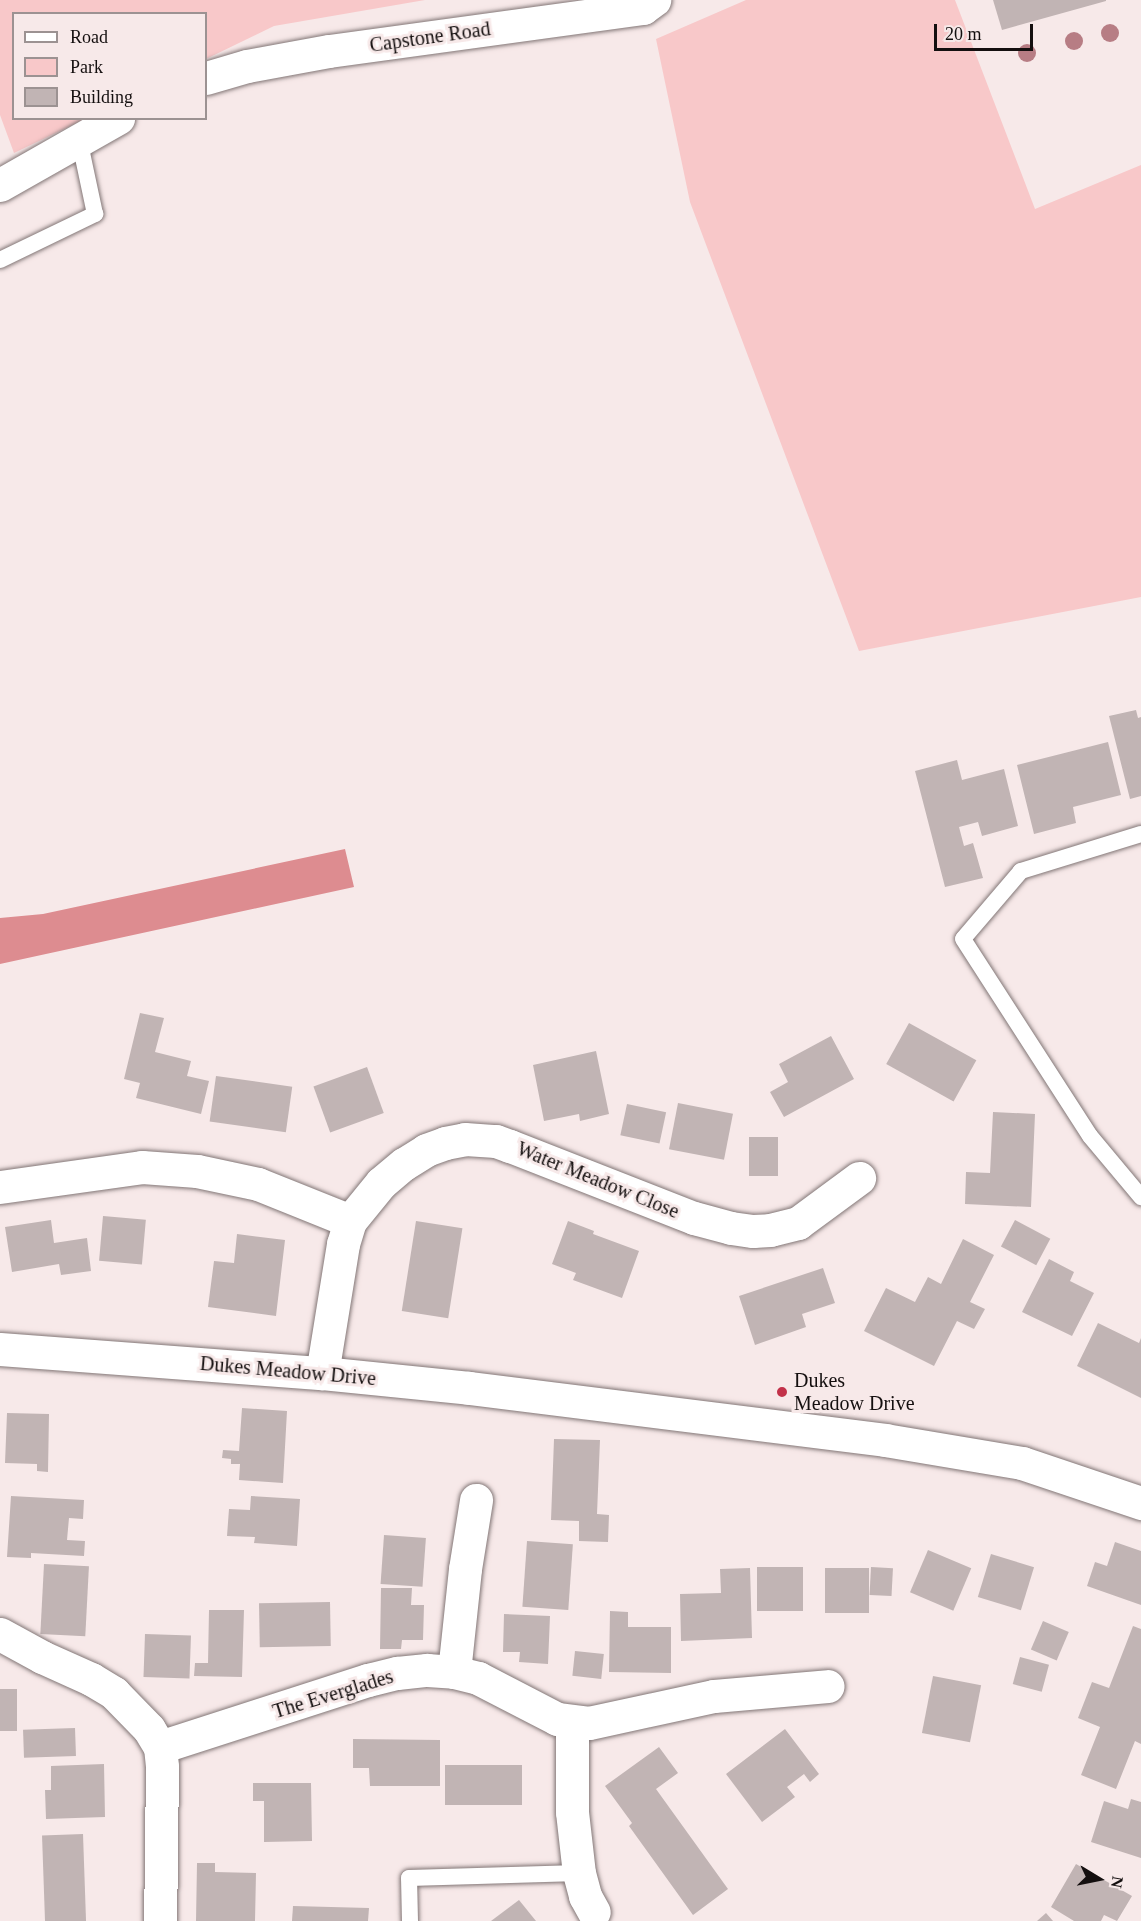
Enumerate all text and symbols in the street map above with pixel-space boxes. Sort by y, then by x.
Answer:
legend [12,12,207,120]
scale bar [937,12,1036,50]
street label: Capstone Road [368,17,492,57]
text: 20 m [945,24,982,44]
text: Road [70,27,108,47]
text: Park [70,57,103,77]
text: Building [70,87,133,107]
street label: Water Meadow Close [513,1137,683,1223]
street label: Dukes Meadow Drive [199,1351,377,1391]
place label: Dukes Meadow Drive [794,1368,915,1415]
marker: Dukes Meadow Drive [775,1385,789,1399]
street label: The Everglades [270,1664,396,1724]
north arrow [1069,1849,1129,1909]
text: N [1108,1875,1127,1889]

